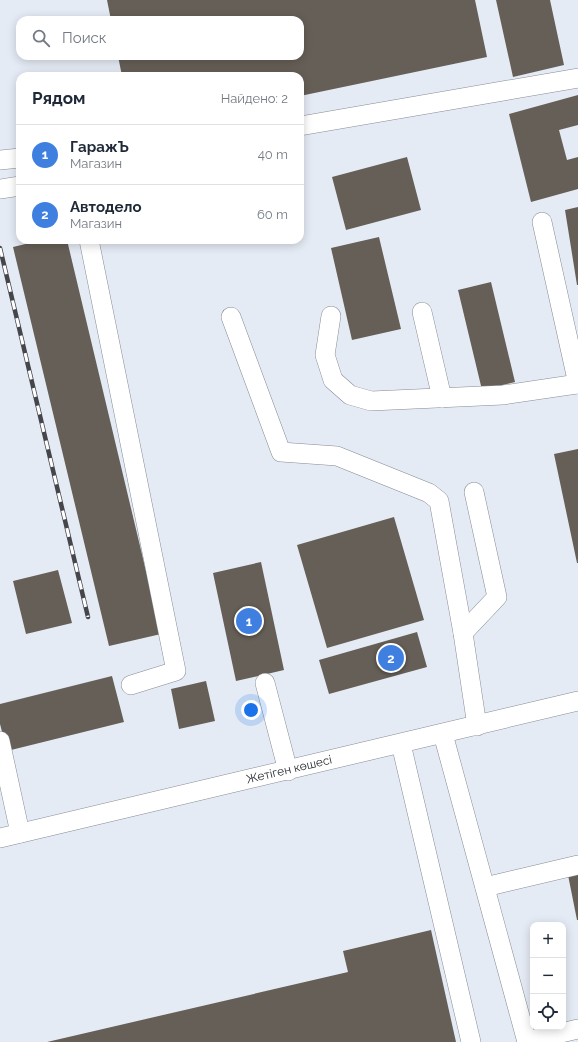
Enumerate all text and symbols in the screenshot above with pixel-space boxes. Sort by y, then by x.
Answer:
search box [16,16,304,60]
icon: search [30,27,52,49]
text: Поиск [62,29,107,47]
text: Рядом [32,88,85,108]
text: Найдено: 2 [221,91,288,106]
text: ГаражЪ [70,138,129,156]
text: 1 [42,147,48,162]
text: 40 m [258,147,288,162]
text: Магазин [70,156,122,171]
text: Автодело [70,198,142,216]
text: 2 [41,207,49,222]
text: 60 m [257,207,288,222]
text: Магазин [70,216,122,231]
pin: 1 [236,606,262,636]
pin: 2 [378,643,404,673]
your location [241,700,261,720]
street label: Жетіген көшесі [245,753,333,786]
map controls [530,922,566,1030]
button: + [530,922,566,958]
button: − [530,958,566,994]
button: locate [530,994,566,1030]

